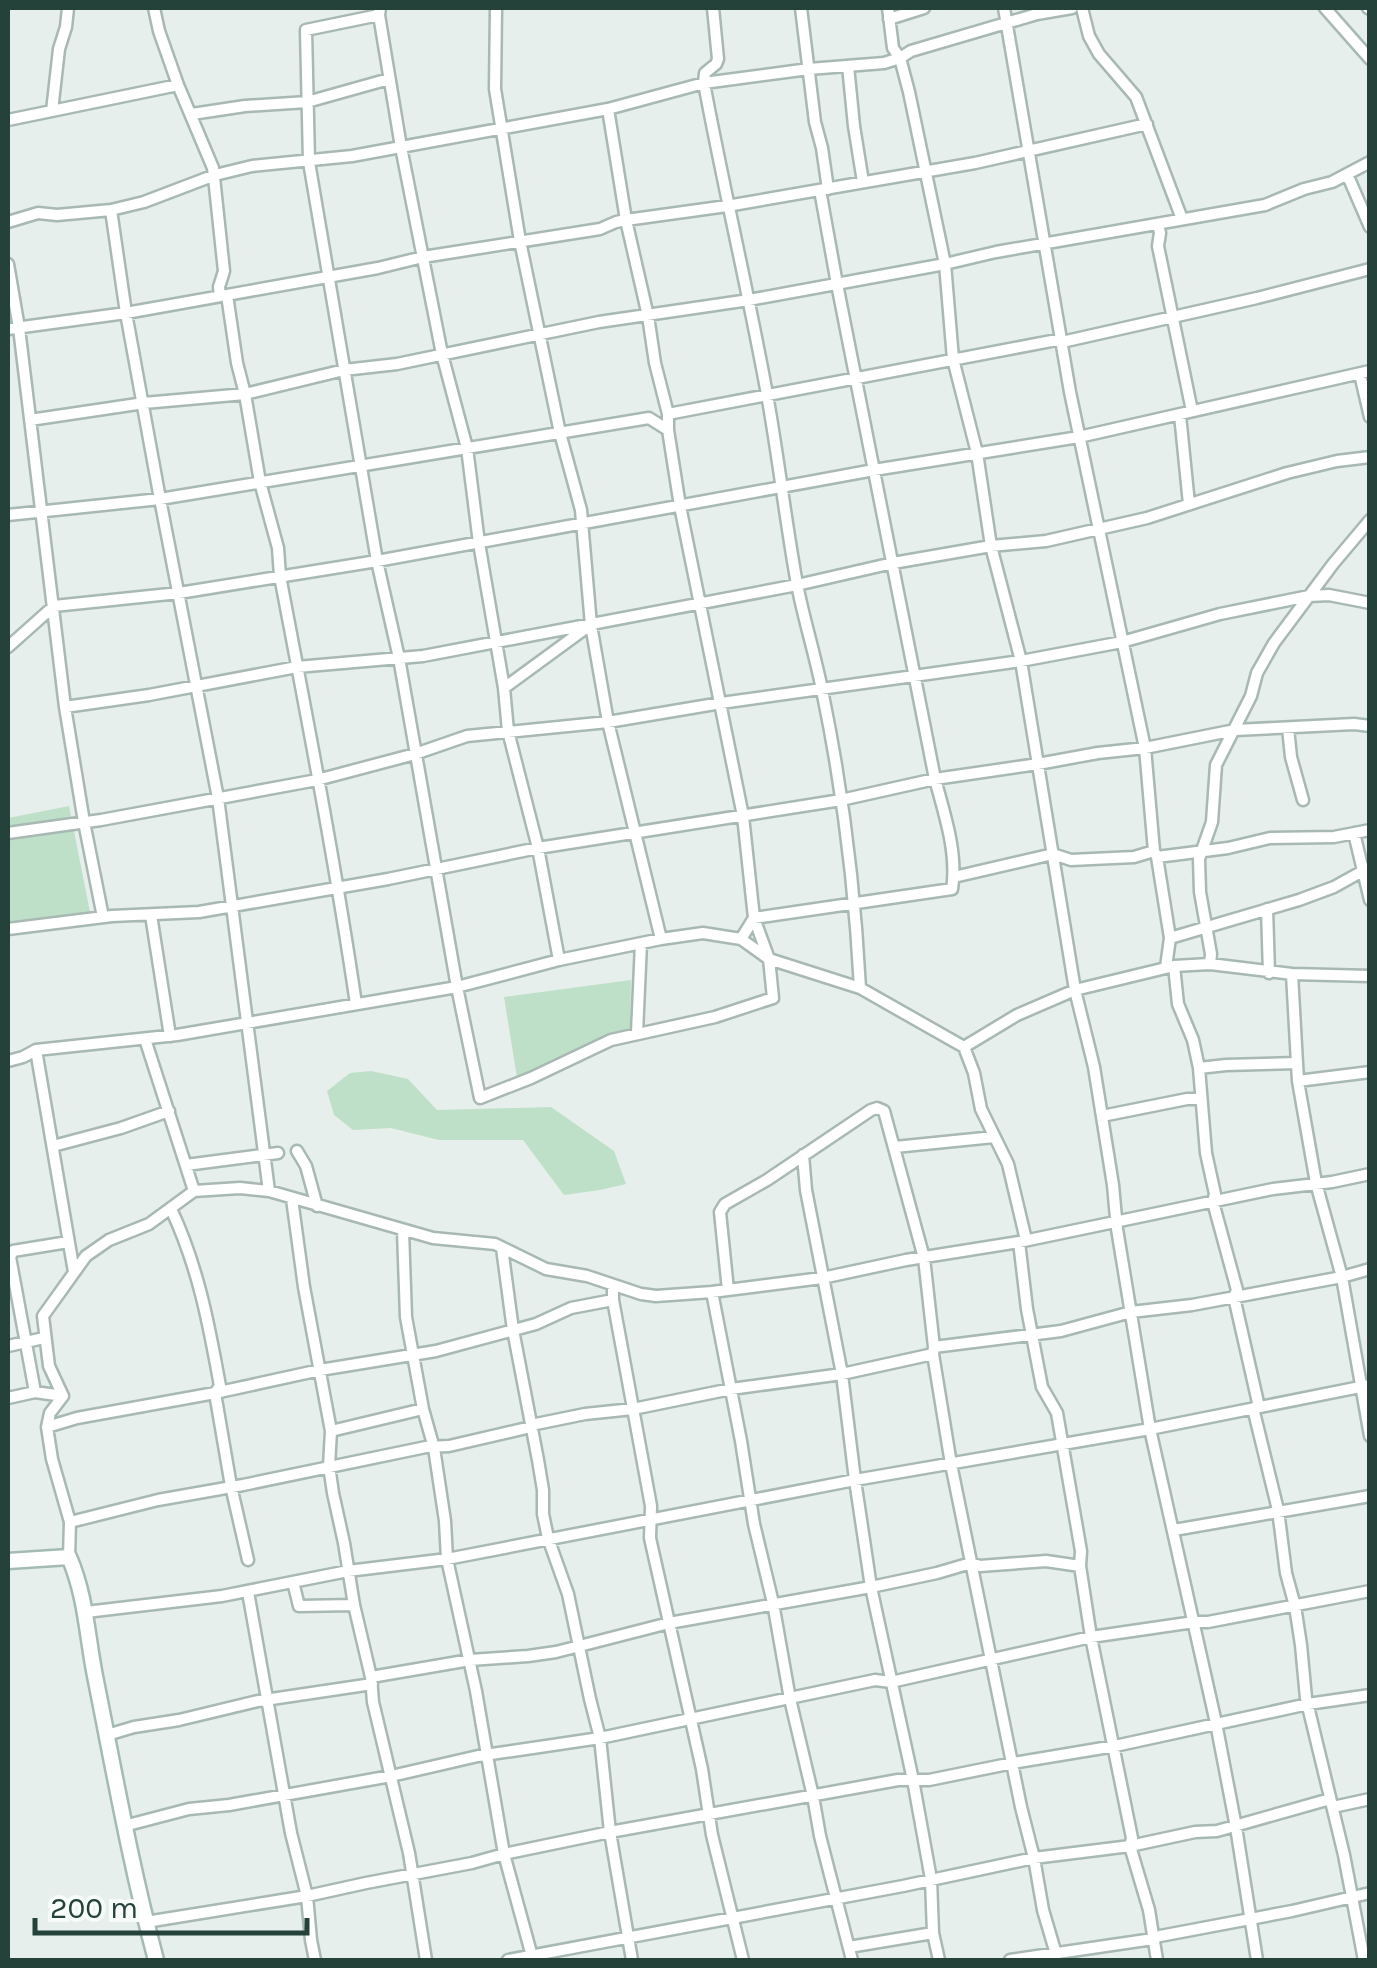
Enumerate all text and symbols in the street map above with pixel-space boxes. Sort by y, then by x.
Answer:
scale bar [35,1873,308,1935]
text: 200 m [50,1890,138,1926]

